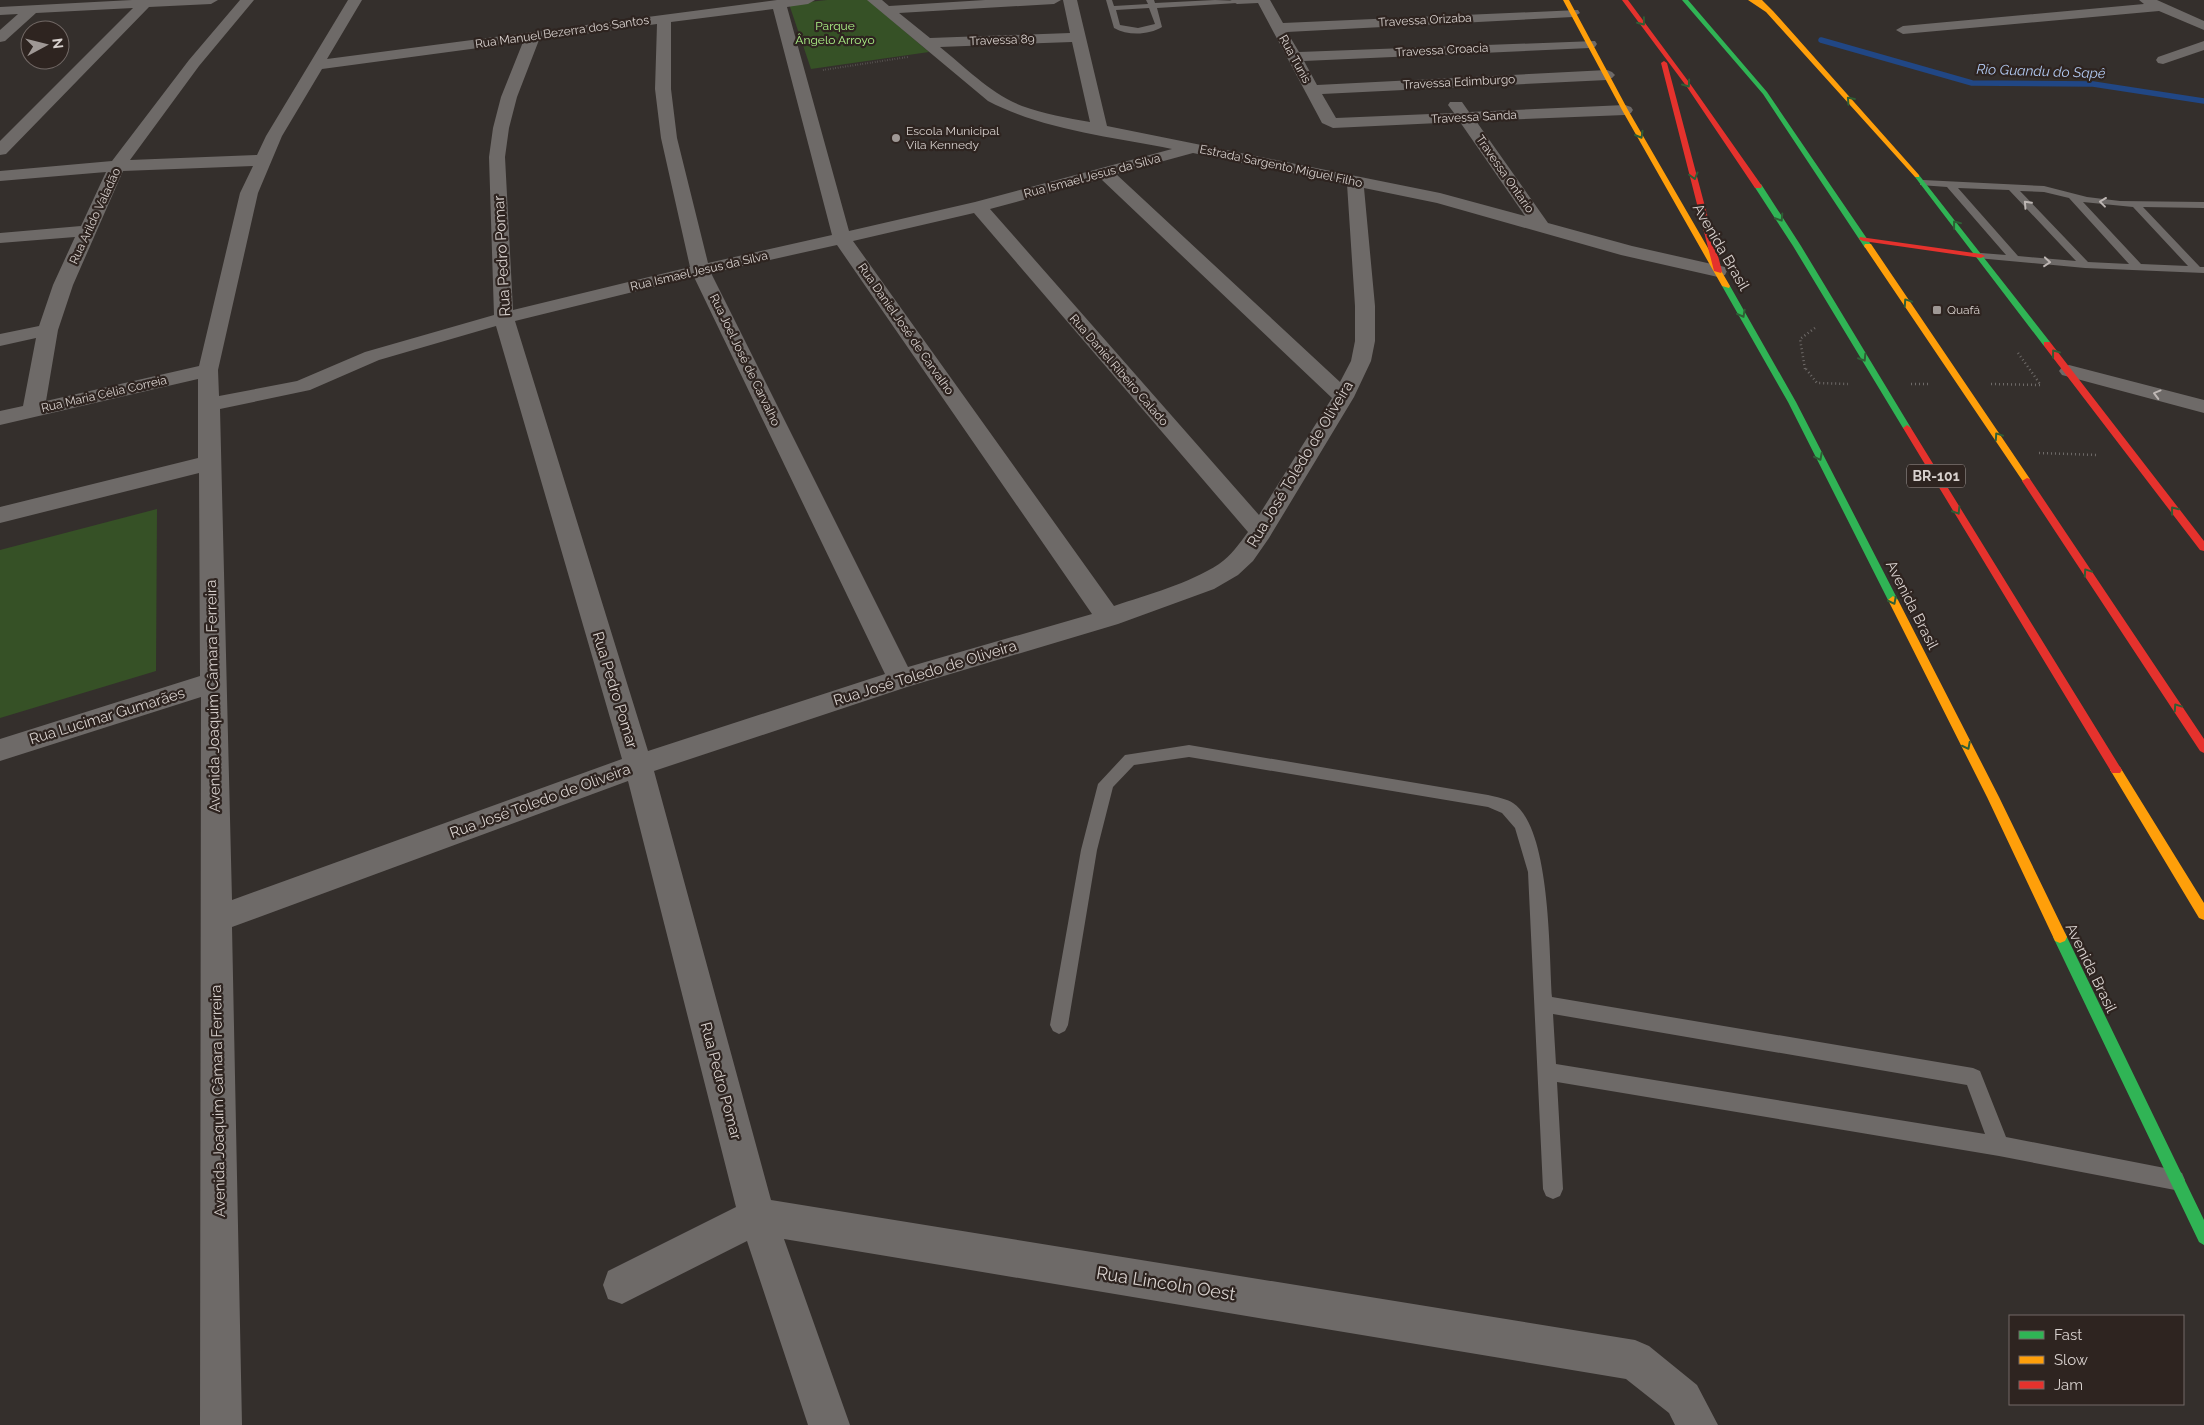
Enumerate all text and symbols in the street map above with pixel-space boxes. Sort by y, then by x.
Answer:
street label: Travessa Orizaba [1378,11,1472,29]
street label: Rua Manuel Bezerra dos Santos [474,13,650,51]
one-way arrow [1636,16,1644,25]
park label: Parque Ângelo Arroyo [795,19,875,47]
north arrow [20,20,70,70]
street label: Travessa 89 [969,32,1035,48]
street label: Rua Tunis [1276,32,1314,86]
text: N [49,37,66,50]
street label: Travessa Croacia [1395,41,1489,59]
water label: Rio Guandu do Sapê [1976,61,2106,81]
street label: Travessa Edimburgo [1402,72,1516,92]
one-way arrow [1681,79,1690,88]
one-way arrow [1847,96,1856,105]
street label: Travessa Sanda [1431,108,1517,126]
place label: Escola Municipal Vila Kennedy [906,124,1000,152]
one-way arrow [1633,129,1643,138]
marker: Escola Municipal Vila Kennedy [890,132,902,144]
street label: Travessa Ontario [1473,132,1537,216]
street label: Estrada Sargento Miguel Filho [1198,142,1364,190]
street label: Rua Ismael Jesus da Silva [1022,151,1162,201]
street label: Rua Arildo Valadão [67,166,123,266]
one-way arrow [1688,172,1698,180]
street label: Rua Pedro Pomar [490,194,514,317]
one-way arrow [2099,197,2107,208]
street label: Avenida Brasil [1689,200,1754,295]
one-way arrow [2024,201,2033,210]
one-way arrow [1774,212,1783,222]
one-way arrow [1952,220,1961,229]
street label: Rua Ismael Jesus da Silva [629,248,769,294]
one-way arrow [2043,256,2051,267]
street label: Rua Daniel José de Carvalho [855,261,957,397]
street label: Rua Joel José de Carvalho [707,292,783,428]
one-way arrow [1904,298,1913,308]
place label: Quafá [1947,303,1980,317]
marker: Quafá [1931,304,1943,316]
one-way arrow [1736,308,1746,317]
street label: Rua Daniel Ribeiro Calado [1067,311,1171,429]
one-way arrow [2052,350,2060,359]
one-way arrow [1856,352,1866,361]
street label: Rua Maria Célia Correia [40,373,168,415]
street label: Rua José Toledo de Oliveira [1243,378,1357,550]
one-way arrow [2152,389,2161,400]
one-way arrow [1994,433,2004,442]
one-way arrow [1813,451,1823,460]
road number: BR-101 [1907,464,1965,488]
one-way arrow [1951,505,1960,514]
one-way arrow [2171,506,2180,516]
street label: Avenida Brasil [1882,557,1943,653]
one-way arrow [2084,568,2094,577]
street label: Avenida Joaquim Câmara Ferreira [202,579,224,813]
one-way arrow [1887,596,1897,605]
street label: Rua Pedro Pomar [589,629,642,751]
street label: Rua José Toledo de Oliveira [831,637,1019,709]
street label: Rua Lucimar Gumarães [27,684,187,748]
one-way arrow [2174,704,2183,713]
one-way arrow [1961,741,1971,750]
street label: Rua José Toledo de Oliveira [447,760,633,842]
street label: Avenida Brasil [2062,920,2121,1017]
street label: Avenida Joaquim Câmara Ferreira [207,984,229,1218]
street label: Rua Pedro Pomar [697,1020,746,1142]
street label: Rua Lincoln Oest [1095,1262,1237,1304]
legend [2009,1315,2184,1405]
text: Fast [2054,1326,2082,1344]
text: Slow [2054,1351,2088,1369]
text: Jam [2054,1376,2083,1394]

